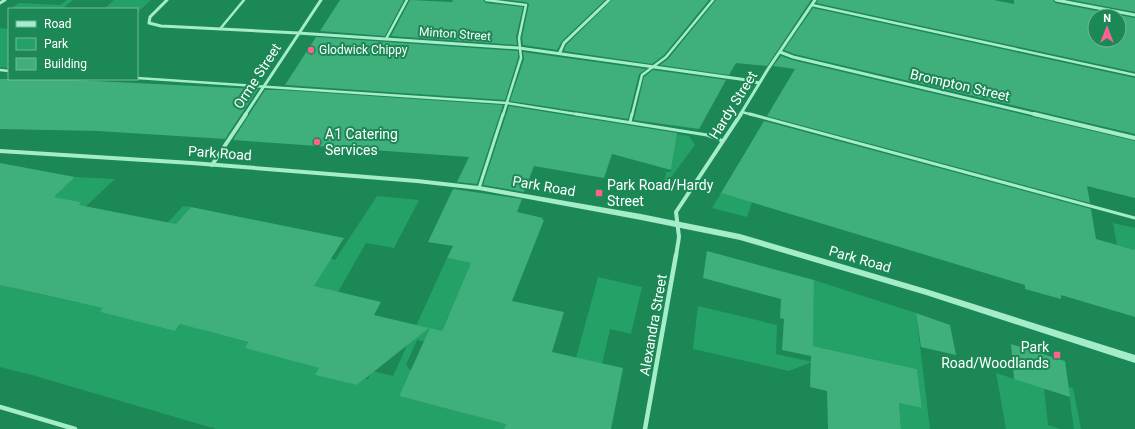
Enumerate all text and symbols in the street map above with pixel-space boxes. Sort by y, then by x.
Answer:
legend [8,8,138,80]
north arrow [1087,8,1127,48]
text: N [1103,12,1111,25]
text: Road [44,17,72,31]
street label: Minton Street [419,25,491,43]
text: Park [44,37,69,51]
street label: Orme Street [230,40,284,112]
place label: Glodwick Chippy [319,43,408,57]
marker: Glodwick Chippy [306,45,316,55]
text: Building [44,57,87,71]
street label: Brompton Street [908,66,1012,104]
street label: Hardy Street [706,68,760,142]
place label: A1 Catering Services [325,126,398,158]
marker: A1 Catering Services [312,137,322,147]
street label: Park Road [188,143,252,163]
street label: Park Road [511,173,577,199]
place label: Park Road/Hardy Street [607,177,714,209]
marker: Park Road/Hardy Street [594,188,604,198]
street label: Park Road [827,243,893,275]
street label: Alexandra Street [636,273,670,377]
place label: Park Road/Woodlands [941,339,1050,371]
marker: Park Road/Woodlands [1052,350,1062,360]

